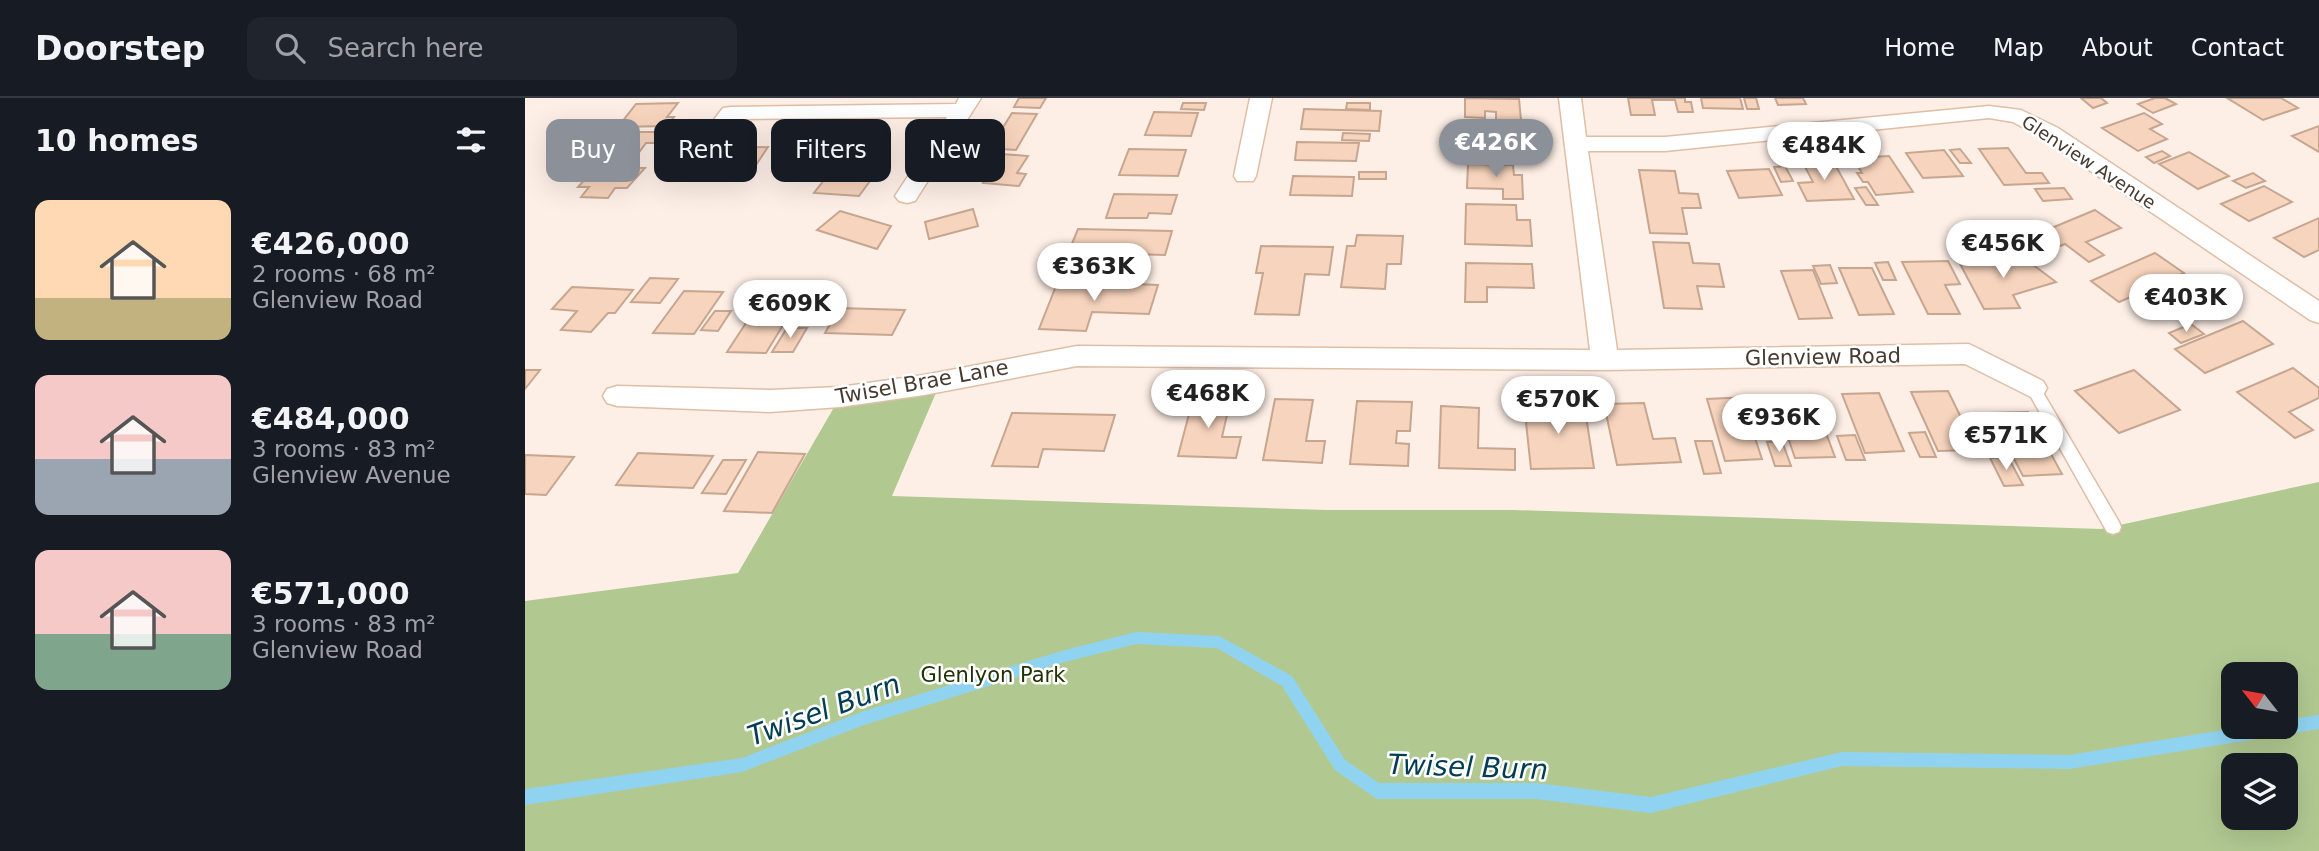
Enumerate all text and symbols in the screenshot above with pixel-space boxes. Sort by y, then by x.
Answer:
search box [247,17,737,80]
text: Doorstep [35,29,205,68]
icon: search [271,29,309,67]
text: Search here [327,33,484,63]
text: Home [1884,34,1955,62]
text: Map [1993,34,2044,62]
text: About [2082,34,2153,62]
text: Contact [2191,34,2284,62]
street label: Glenview Avenue [2018,111,2160,213]
chip: Buy [546,119,640,182]
chip: Rent [654,119,757,182]
chip: Filters [771,119,891,182]
chip: New [905,119,1005,182]
pin: €426K [1447,120,1545,179]
icon: filters [452,121,490,159]
pin: €484K [1775,122,1873,182]
text: 10 homes [35,123,199,158]
text: €426K [1455,129,1537,155]
text: €484K [1783,132,1865,158]
pin: €456K [1954,220,2052,280]
text: €426,000 [252,226,410,261]
icon: home [91,228,175,312]
text: €456K [1962,230,2044,256]
pin: €363K [1045,244,1143,303]
text: €363K [1053,253,1135,279]
text: 2 rooms · 68 m² [252,261,436,287]
pin: €403K [2137,274,2235,334]
pin: €609K [741,280,839,340]
text: €403K [2145,284,2227,310]
text: Glenview Road [252,287,423,313]
text: €609K [749,290,831,316]
street label: Glenview Road [1745,344,1901,370]
street label: Twisel Brae Lane [833,355,1010,409]
pin: €468K [1159,370,1257,430]
pin: €570K [1509,376,1607,436]
text: €468K [1167,380,1249,406]
text: €570K [1517,386,1599,412]
pin: €936K [1730,394,1828,454]
text: €484,000 [252,401,410,436]
icon: home [91,403,175,487]
text: €936K [1738,404,1820,430]
pin: €571K [1957,412,2055,472]
text: €571K [1965,422,2047,448]
text: 3 rooms · 83 m² [252,436,436,462]
text: Glenview Avenue [252,462,451,488]
text: €571,000 [252,576,410,611]
icon: home [91,578,175,662]
text: 3 rooms · 83 m² [252,611,436,637]
text: Glenview Road [252,637,423,663]
north arrow [2221,662,2298,738]
map controls [2221,662,2298,830]
park label: Glenlyon Park [921,663,1066,687]
water label: Twisel Burn [743,667,905,753]
water label: Twisel Burn [1387,748,1549,786]
button: layers [2221,753,2298,830]

